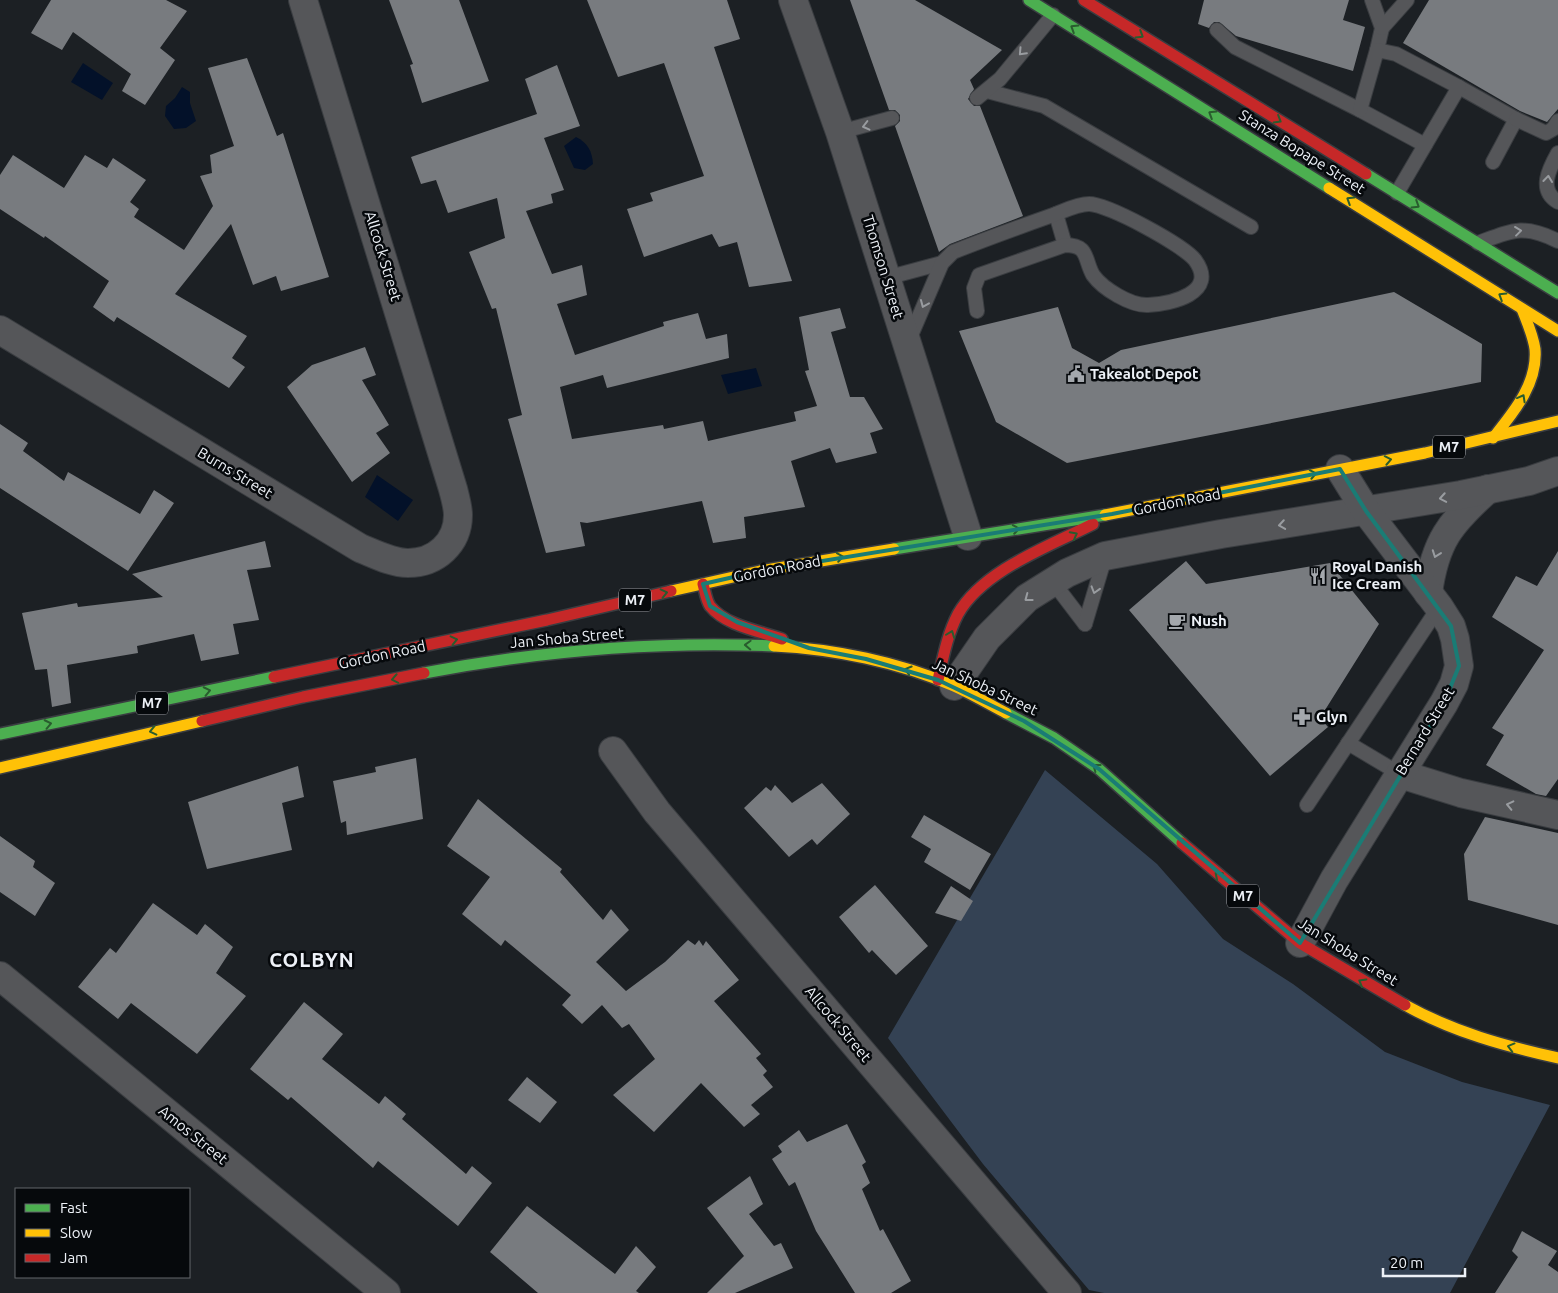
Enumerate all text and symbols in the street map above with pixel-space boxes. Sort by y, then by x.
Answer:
one-way arrow [1070,25,1079,34]
one-way arrow [1134,29,1143,38]
one-way arrow [1018,46,1027,55]
street label: Stanza Bopape Street [1236,106,1368,197]
one-way arrow [1208,111,1217,120]
one-way arrow [1272,113,1281,123]
one-way arrow [861,120,870,131]
one-way arrow [1542,174,1553,182]
one-way arrow [1346,197,1355,206]
one-way arrow [1410,199,1419,209]
street label: Allcock Street [362,209,405,303]
street label: Thomson Street [860,213,907,321]
one-way arrow [1514,226,1522,237]
one-way arrow [1498,293,1507,302]
one-way arrow [920,299,931,308]
public building icon: Takealot Depot [1066,364,1086,384]
place label: Takealot Depot [1090,365,1199,382]
one-way arrow [1515,395,1525,404]
road number: M7 [1433,436,1465,458]
street label: Burns Street [195,444,276,502]
one-way arrow [1383,455,1392,466]
one-way arrow [1309,470,1318,480]
street label: Gordon Road [1132,485,1222,518]
one-way arrow [1438,493,1447,503]
one-way arrow [1278,519,1287,529]
one-way arrow [1012,524,1020,535]
one-way arrow [1068,531,1077,541]
one-way arrow [1432,549,1442,558]
street label: Gordon Road [732,552,822,585]
one-way arrow [836,553,845,563]
place label: Royal Danish Ice Cream [1332,558,1422,592]
restaurant icon: Royal Danish Ice Cream [1308,566,1328,586]
one-way arrow [1091,585,1101,593]
road number: M7 [619,588,651,612]
one-way arrow [660,588,669,599]
one-way arrow [1024,592,1034,601]
cafe icon: Nush [1167,611,1187,631]
place label: Nush [1191,612,1227,629]
street label: Jan Shoba Street [509,624,625,651]
one-way arrow [945,630,955,638]
one-way arrow [450,635,459,646]
street label: Gordon Road [337,637,427,672]
one-way arrow [744,640,752,650]
street label: Jan Shoba Street [930,655,1041,718]
one-way arrow [904,666,912,676]
one-way arrow [391,673,400,683]
street label: Bernard Street [1392,684,1458,778]
one-way arrow [202,686,211,697]
road number: M7 [136,691,168,714]
pharmacy icon: Glyn [1292,707,1312,727]
place label: Glyn [1316,708,1348,725]
one-way arrow [43,720,52,730]
one-way arrow [148,725,157,736]
one-way arrow [1092,764,1102,773]
one-way arrow [1506,800,1515,811]
one-way arrow [1215,871,1224,880]
road number: M7 [1227,884,1259,908]
street label: Jan Shoba Street [1295,914,1401,989]
district label: COLBYN [269,948,355,971]
one-way arrow [1359,978,1368,988]
street label: Allcock Street [802,983,875,1065]
one-way arrow [1507,1042,1515,1052]
street label: Amos Street [156,1102,231,1167]
legend [15,1188,190,1278]
text: Fast [60,1199,88,1216]
text: Slow [60,1224,93,1241]
scale bar [1383,1246,1466,1278]
text: Jam [60,1249,88,1266]
text: 20 m [1390,1254,1423,1271]

